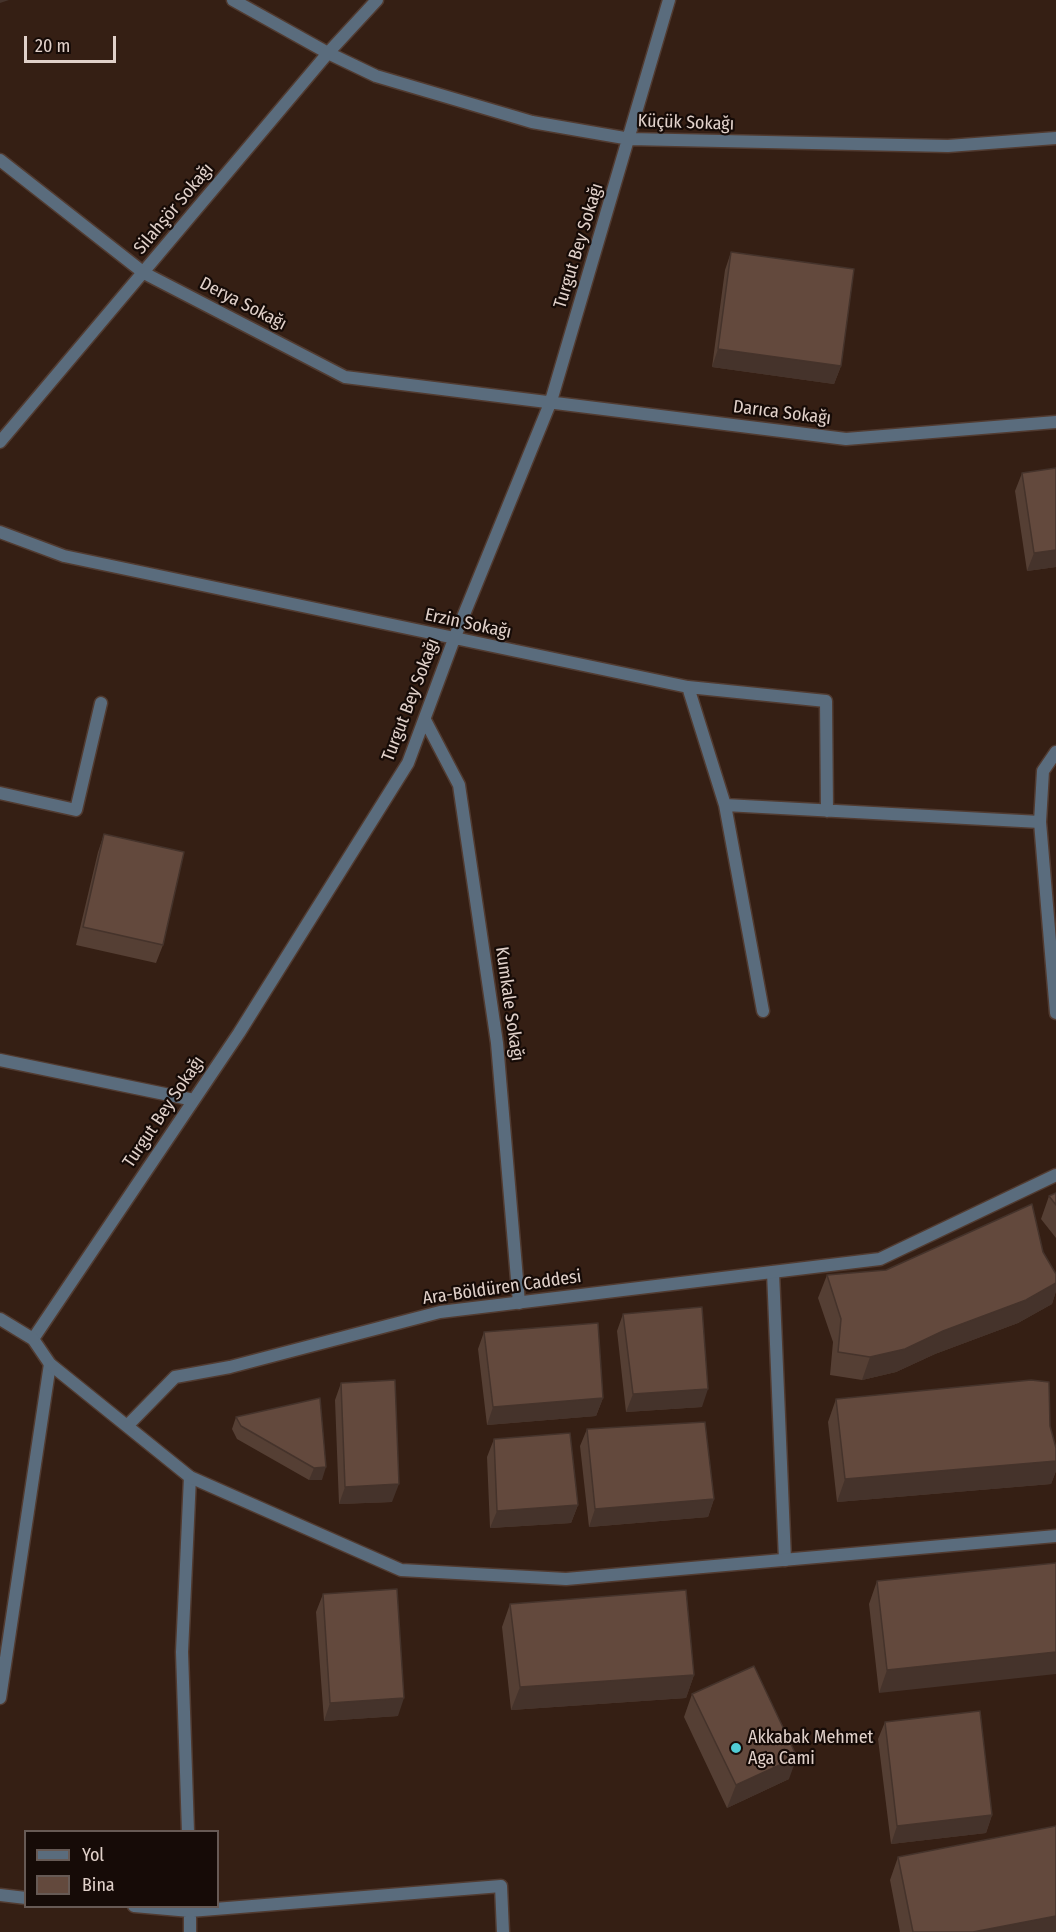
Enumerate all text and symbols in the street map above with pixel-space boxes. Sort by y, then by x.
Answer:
scale bar [27,24,118,62]
text: 20 m [35,35,70,57]
street label: Küçük Sokağı [637,111,735,135]
street label: Silahşör Sokağı [130,159,218,259]
street label: Turgut Bey Sokağı [550,181,608,311]
street label: Derya Sokağı [196,273,290,335]
street label: Darıca Sokağı [732,396,832,430]
street label: Erzin Sokağı [423,604,513,644]
street label: Turgut Bey Sokağı [378,635,444,765]
street label: Kumkale Sokağı [490,945,528,1063]
street label: Turgut Bey Sokağı [119,1052,209,1172]
street label: Ara-Böldüren Caddesi [421,1266,583,1310]
place label: Akkabak Mehmet Aga Cami [748,1727,873,1770]
marker: Akkabak Mehmet Aga Cami [729,1741,743,1755]
legend [24,1830,219,1908]
text: Yol [82,1844,104,1866]
text: Bina [82,1874,115,1896]

